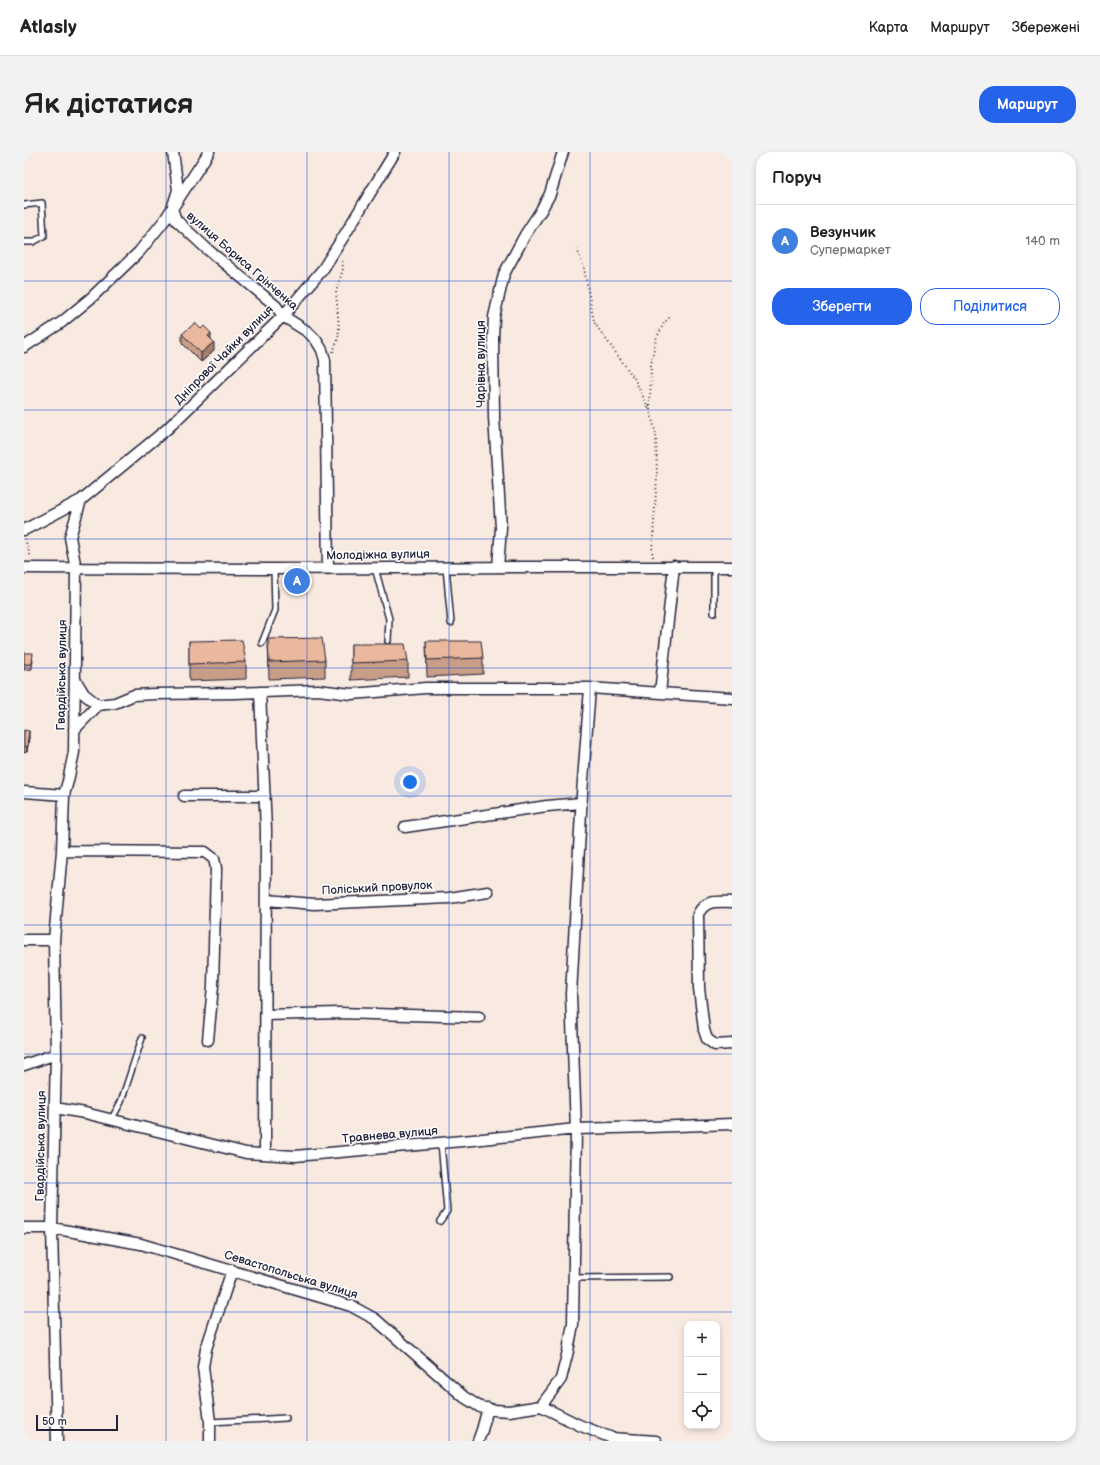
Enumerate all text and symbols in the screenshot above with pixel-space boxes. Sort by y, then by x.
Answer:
text: Atlasly [20,16,77,39]
text: Карта [869,19,908,36]
text: Маршрут [930,19,990,36]
text: Збережені [1012,19,1080,36]
button: Маршрут [979,86,1076,123]
text: Як дістатися [24,88,193,121]
text: Поруч [772,168,822,188]
street label: вулиця Бориса Грінченка [183,209,301,313]
text: Везунчик [810,223,876,242]
text: A [781,233,789,249]
text: 140 m [1025,233,1060,249]
text: Супермаркет [810,242,891,258]
button: Зберегти [772,288,912,325]
button: Поділитися [920,288,1060,325]
street label: Дніпрової Чайки вулиця [171,302,277,408]
street label: Чарівна вулиця [474,320,489,408]
street label: Молодіжна вулиця [326,547,430,563]
pin: A [284,566,310,596]
street label: Гвардійська вулиця [54,619,70,731]
your location [400,772,420,792]
street label: Поліський провулок [321,878,434,898]
street label: Гвардійська вулиця [33,1090,49,1202]
street label: Травнева вулиця [341,1123,439,1147]
street label: Севастопольська вулиця [222,1248,360,1303]
map controls [684,1321,720,1429]
button: + [684,1321,720,1357]
button: − [684,1357,720,1393]
button: locate [684,1393,720,1429]
scale bar [36,1413,118,1432]
text: 50 m [42,1415,67,1428]

